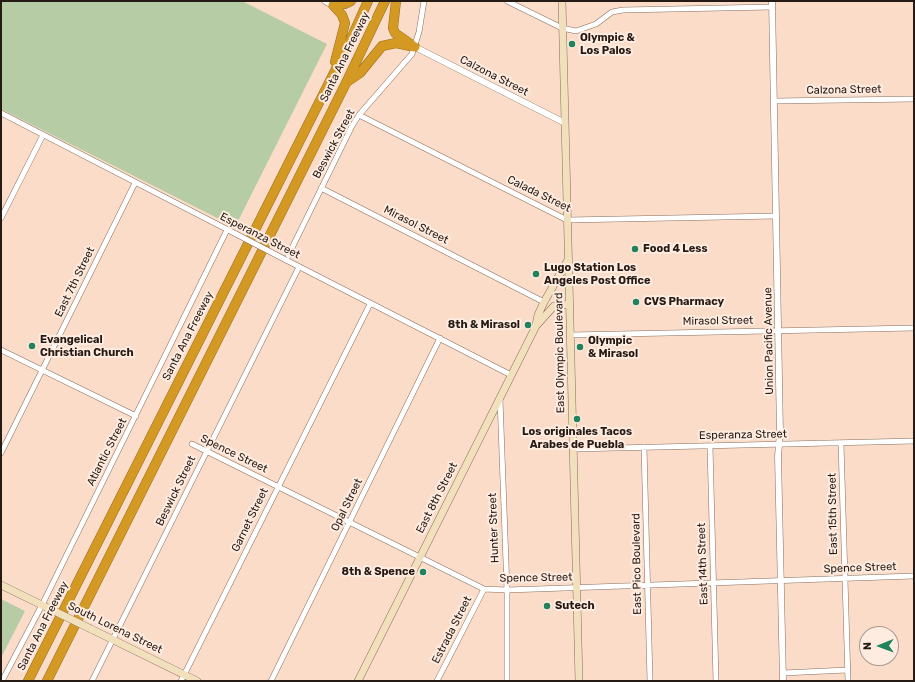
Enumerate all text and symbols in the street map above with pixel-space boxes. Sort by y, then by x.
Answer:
street label: Santa Ana Freeway [317,10,373,104]
place label: Olympic & Los Palos [580,31,635,57]
marker: Olympic & Los Palos [567,39,577,49]
street label: Calzona Street [458,53,530,99]
street label: Calzona Street [806,83,882,97]
street label: Beswick Street [310,107,358,181]
street label: Calada Street [505,173,573,215]
street label: Mirasol Street [382,203,450,247]
street label: Esperanza Street [218,210,302,262]
place label: Food 4 Less [643,242,707,256]
marker: Food 4 Less [630,244,640,254]
street label: East 7th Street [52,245,98,319]
place label: Lugo Station Los Angeles Post Office [544,261,650,287]
marker: Lugo Station Los Angeles Post Office [531,269,541,279]
street label: Union Pacific Avenue [761,287,777,395]
street label: Santa Ana Freeway [160,289,216,383]
street label: East Olympic Boulevard [552,293,568,413]
place label: CVS Pharmacy [644,295,724,309]
marker: CVS Pharmacy [631,297,641,307]
street label: Mirasol Street [683,314,753,328]
place label: 8th & Mirasol [448,318,520,332]
marker: 8th & Mirasol [523,320,533,330]
place label: Evangelical Christian Church [40,333,134,359]
place label: Olympic & Mirasol [588,334,638,360]
marker: Evangelical Christian Church [27,341,37,351]
marker: Olympic & Mirasol [575,342,585,352]
marker: Los originales Tacos Arabes de Puebla [572,414,582,424]
street label: Atlantic Street [84,416,130,488]
place label: Los originales Tacos Arabes de Puebla [522,425,632,451]
street label: Esperanza Street [699,428,787,442]
street label: Spence Street [198,432,270,476]
street label: Beswick Street [153,454,199,528]
street label: East 8th Street [413,460,461,536]
street label: East 15th Street [826,473,840,555]
street label: Opal Street [329,476,365,534]
street label: Garnet Street [229,486,271,554]
street label: Hunter Street [486,493,502,563]
street label: East Pico Boulevard [630,513,644,615]
street label: East 14th Street [695,523,711,605]
street label: Spence Street [823,560,897,576]
place label: 8th & Spence [342,565,415,579]
marker: 8th & Spence [418,567,428,577]
street label: Spence Street [499,571,573,585]
street label: Santa Ana Freeway [15,579,71,673]
street label: Estrada Street [429,594,475,666]
street label: South Lorena Street [66,599,164,657]
place label: Sutech [555,599,595,613]
marker: Sutech [542,601,552,611]
north arrow [859,626,899,666]
text: N [861,642,874,650]

